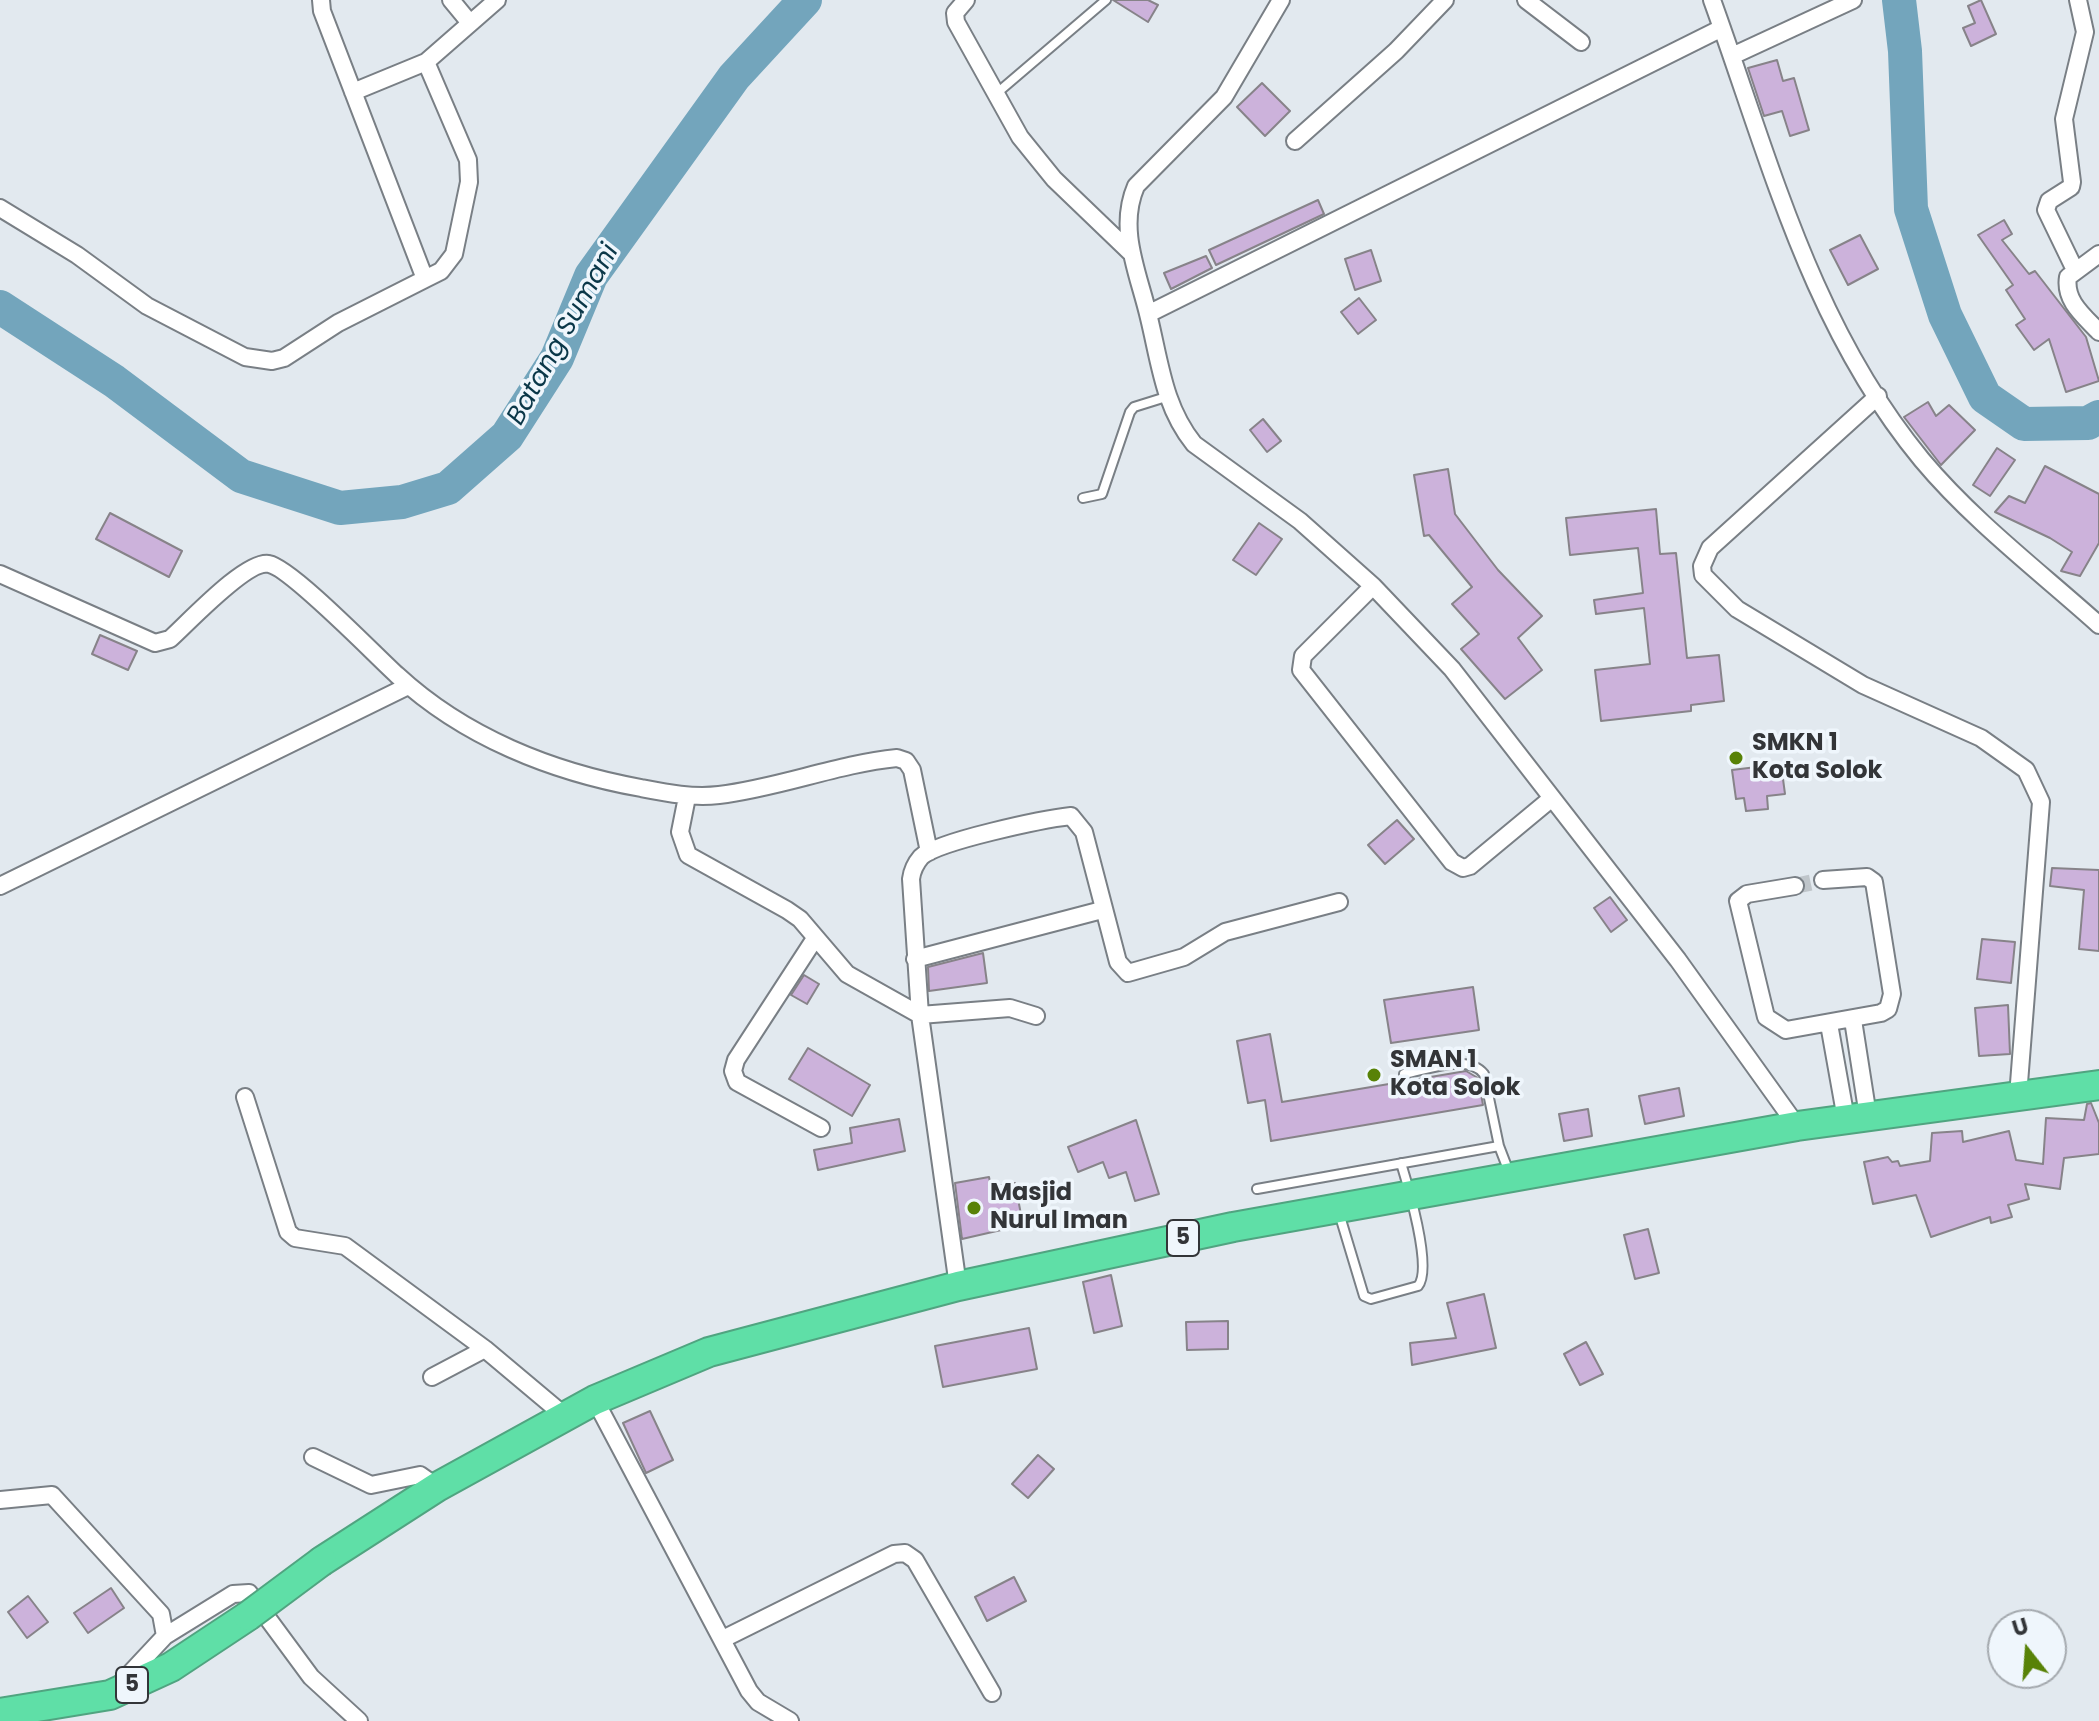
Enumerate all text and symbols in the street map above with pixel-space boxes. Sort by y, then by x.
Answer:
water label: Batang Sumani [501,239,627,431]
place label: SMKN 1 Kota Solok [1752,730,1882,786]
marker: SMKN 1 Kota Solok [1727,749,1745,767]
place label: SMAN 1 Kota Solok [1390,1047,1520,1103]
marker: SMAN 1 Kota Solok [1365,1066,1383,1084]
place label: Masjid Nurul Iman [990,1180,1128,1236]
marker: Masjid Nurul Iman [965,1199,983,1217]
road number: 5 [1167,1220,1199,1256]
north arrow [1987,1609,2067,1689]
text: U [2008,1610,2032,1645]
road number: 5 [116,1667,148,1703]

